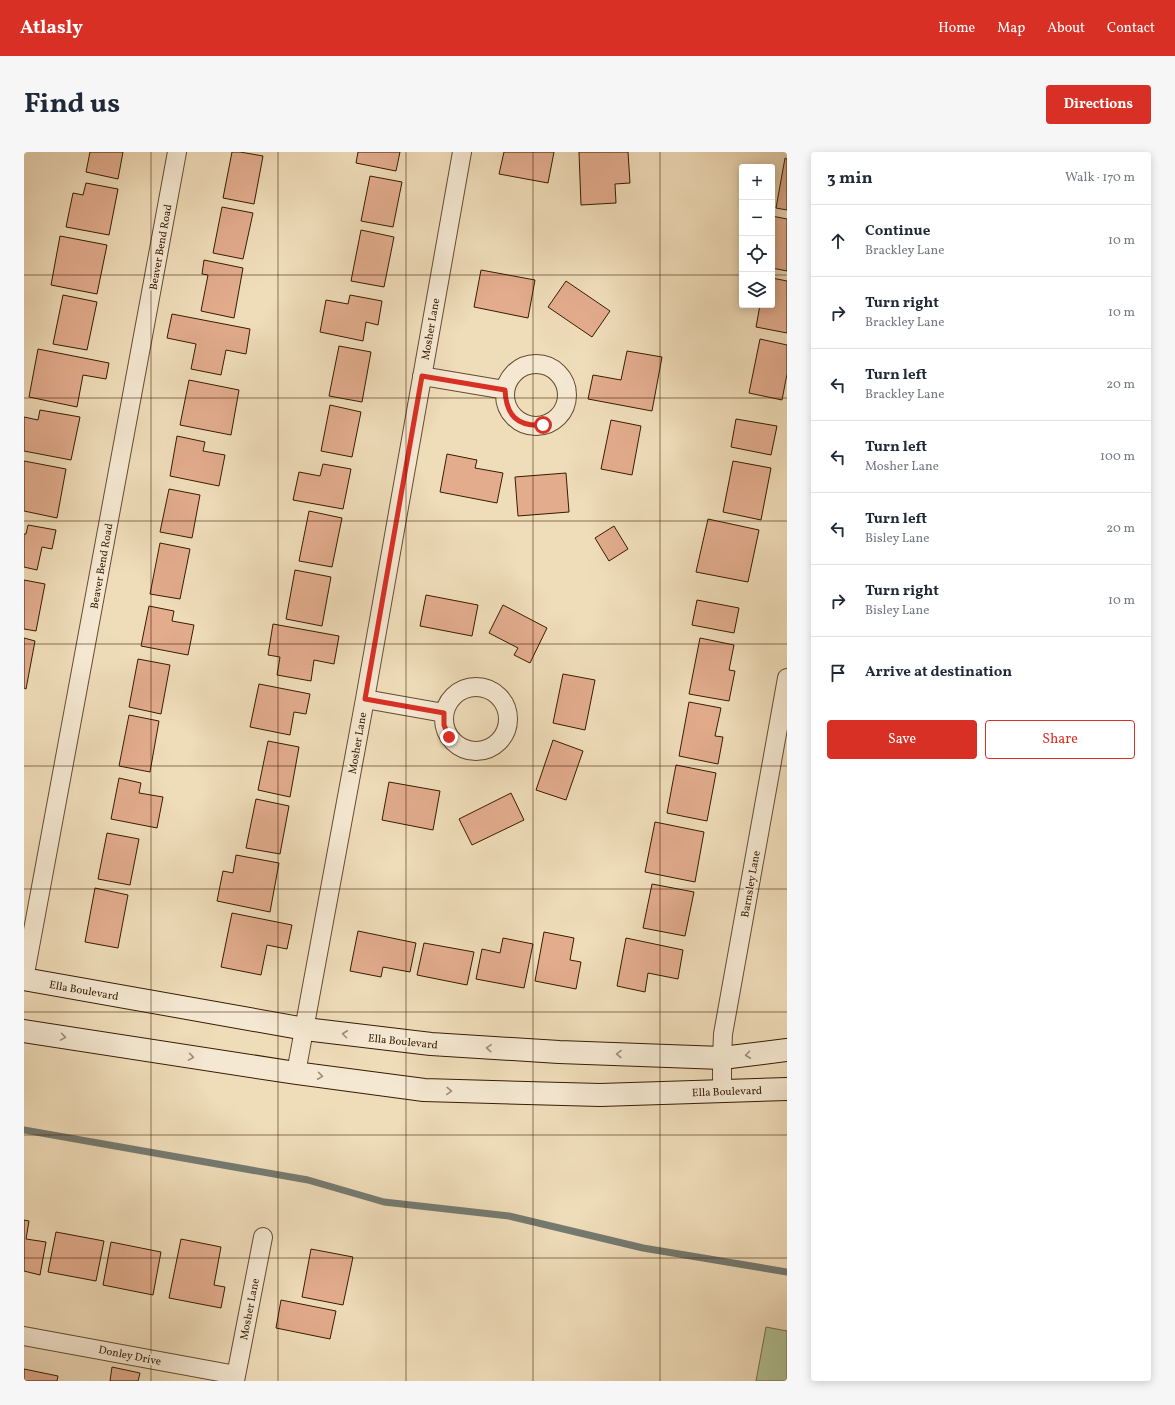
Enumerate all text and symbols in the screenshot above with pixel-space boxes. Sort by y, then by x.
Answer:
text: Atlasly [20,15,83,41]
text: Home [938,19,975,38]
text: Map [997,19,1025,38]
text: About [1047,19,1085,38]
text: Contact [1107,19,1155,38]
text: Find us [24,85,120,124]
button: Directions [1046,85,1151,124]
map controls [739,164,775,308]
button: + [739,164,775,200]
text: 3 min [827,167,873,190]
text: Walk · 170 m [1065,169,1135,187]
button: − [739,200,775,236]
street label: Beaver Bend Road [147,203,176,291]
text: Continue [865,221,930,242]
icon: ahead [827,230,849,252]
text: 10 m [1108,232,1135,250]
button: locate [739,236,775,272]
text: Brackley Lane [865,242,944,260]
button: layers [739,272,775,308]
text: Turn right [865,293,939,314]
street label: Mosher Lane [419,297,444,361]
icon: right [827,302,849,324]
text: 10 m [1108,304,1135,322]
text: Brackley Lane [865,314,944,332]
text: Turn left [865,365,927,386]
icon: left [827,374,849,396]
text: 20 m [1106,376,1135,394]
text: Brackley Lane [865,386,944,404]
route start [534,416,552,434]
text: Turn left [865,437,927,458]
icon: left [827,446,849,468]
text: 100 m [1100,448,1135,466]
text: Mosher Lane [865,458,939,476]
text: Turn left [865,509,927,530]
icon: left [827,518,849,540]
text: 20 m [1106,520,1135,538]
street label: Beaver Bend Road [88,522,117,610]
text: Bisley Lane [865,530,929,548]
text: Turn right [865,581,939,602]
icon: right [827,590,849,612]
text: 10 m [1108,592,1135,610]
text: Bisley Lane [865,602,929,620]
icon: arrive [827,662,849,684]
text: Arrive at destination [865,662,1012,683]
street label: Mosher Lane [346,711,371,775]
button: Save [827,720,977,759]
button: Share [985,720,1135,759]
route end [440,728,458,746]
street label: Barnsley Lane [738,850,765,919]
street label: Ella Boulevard [48,978,120,1005]
one-way arrow [342,1030,348,1039]
street label: Ella Boulevard [367,1031,439,1054]
one-way arrow [59,1032,66,1041]
one-way arrow [486,1043,492,1052]
one-way arrow [616,1050,622,1059]
one-way arrow [745,1050,751,1059]
one-way arrow [188,1052,194,1060]
one-way arrow [316,1071,323,1080]
street label: Ella Boulevard [692,1084,762,1101]
one-way arrow [446,1087,452,1095]
street label: Mosher Lane [237,1277,264,1341]
street label: Donley Drive [97,1343,162,1370]

